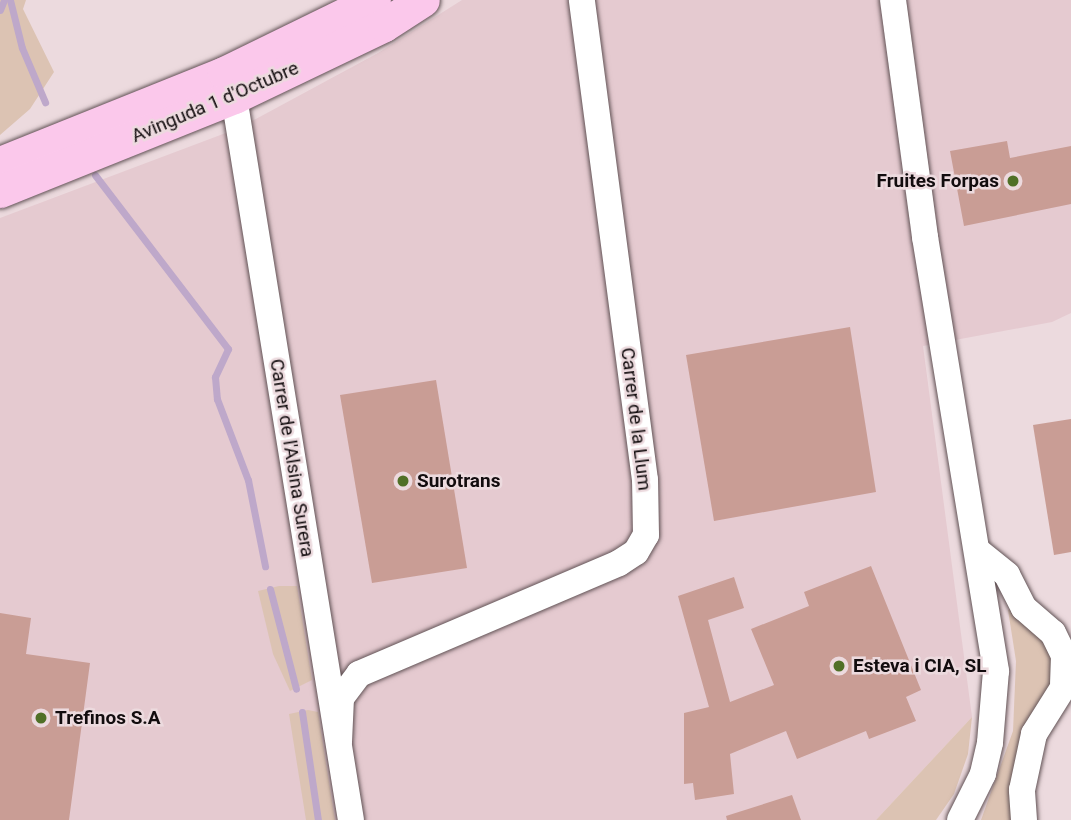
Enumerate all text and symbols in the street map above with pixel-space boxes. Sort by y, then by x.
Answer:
street label: Avinguda 1 d'Octubre [128,56,302,148]
place label: Fruites Forpas [876,170,999,192]
marker: Fruites Forpas [1005,173,1021,189]
street label: Carrer de la Llum [616,346,656,492]
street label: Carrer de l'Alsina Surera [265,357,319,559]
place label: Surotrans [417,470,500,492]
marker: Surotrans [395,473,411,489]
place label: Esteva i CIA, SL [853,655,986,677]
marker: Esteva i CIA, SL [831,658,847,674]
place label: Trefinos S.A [55,707,161,729]
marker: Trefinos S.A [33,710,49,726]

